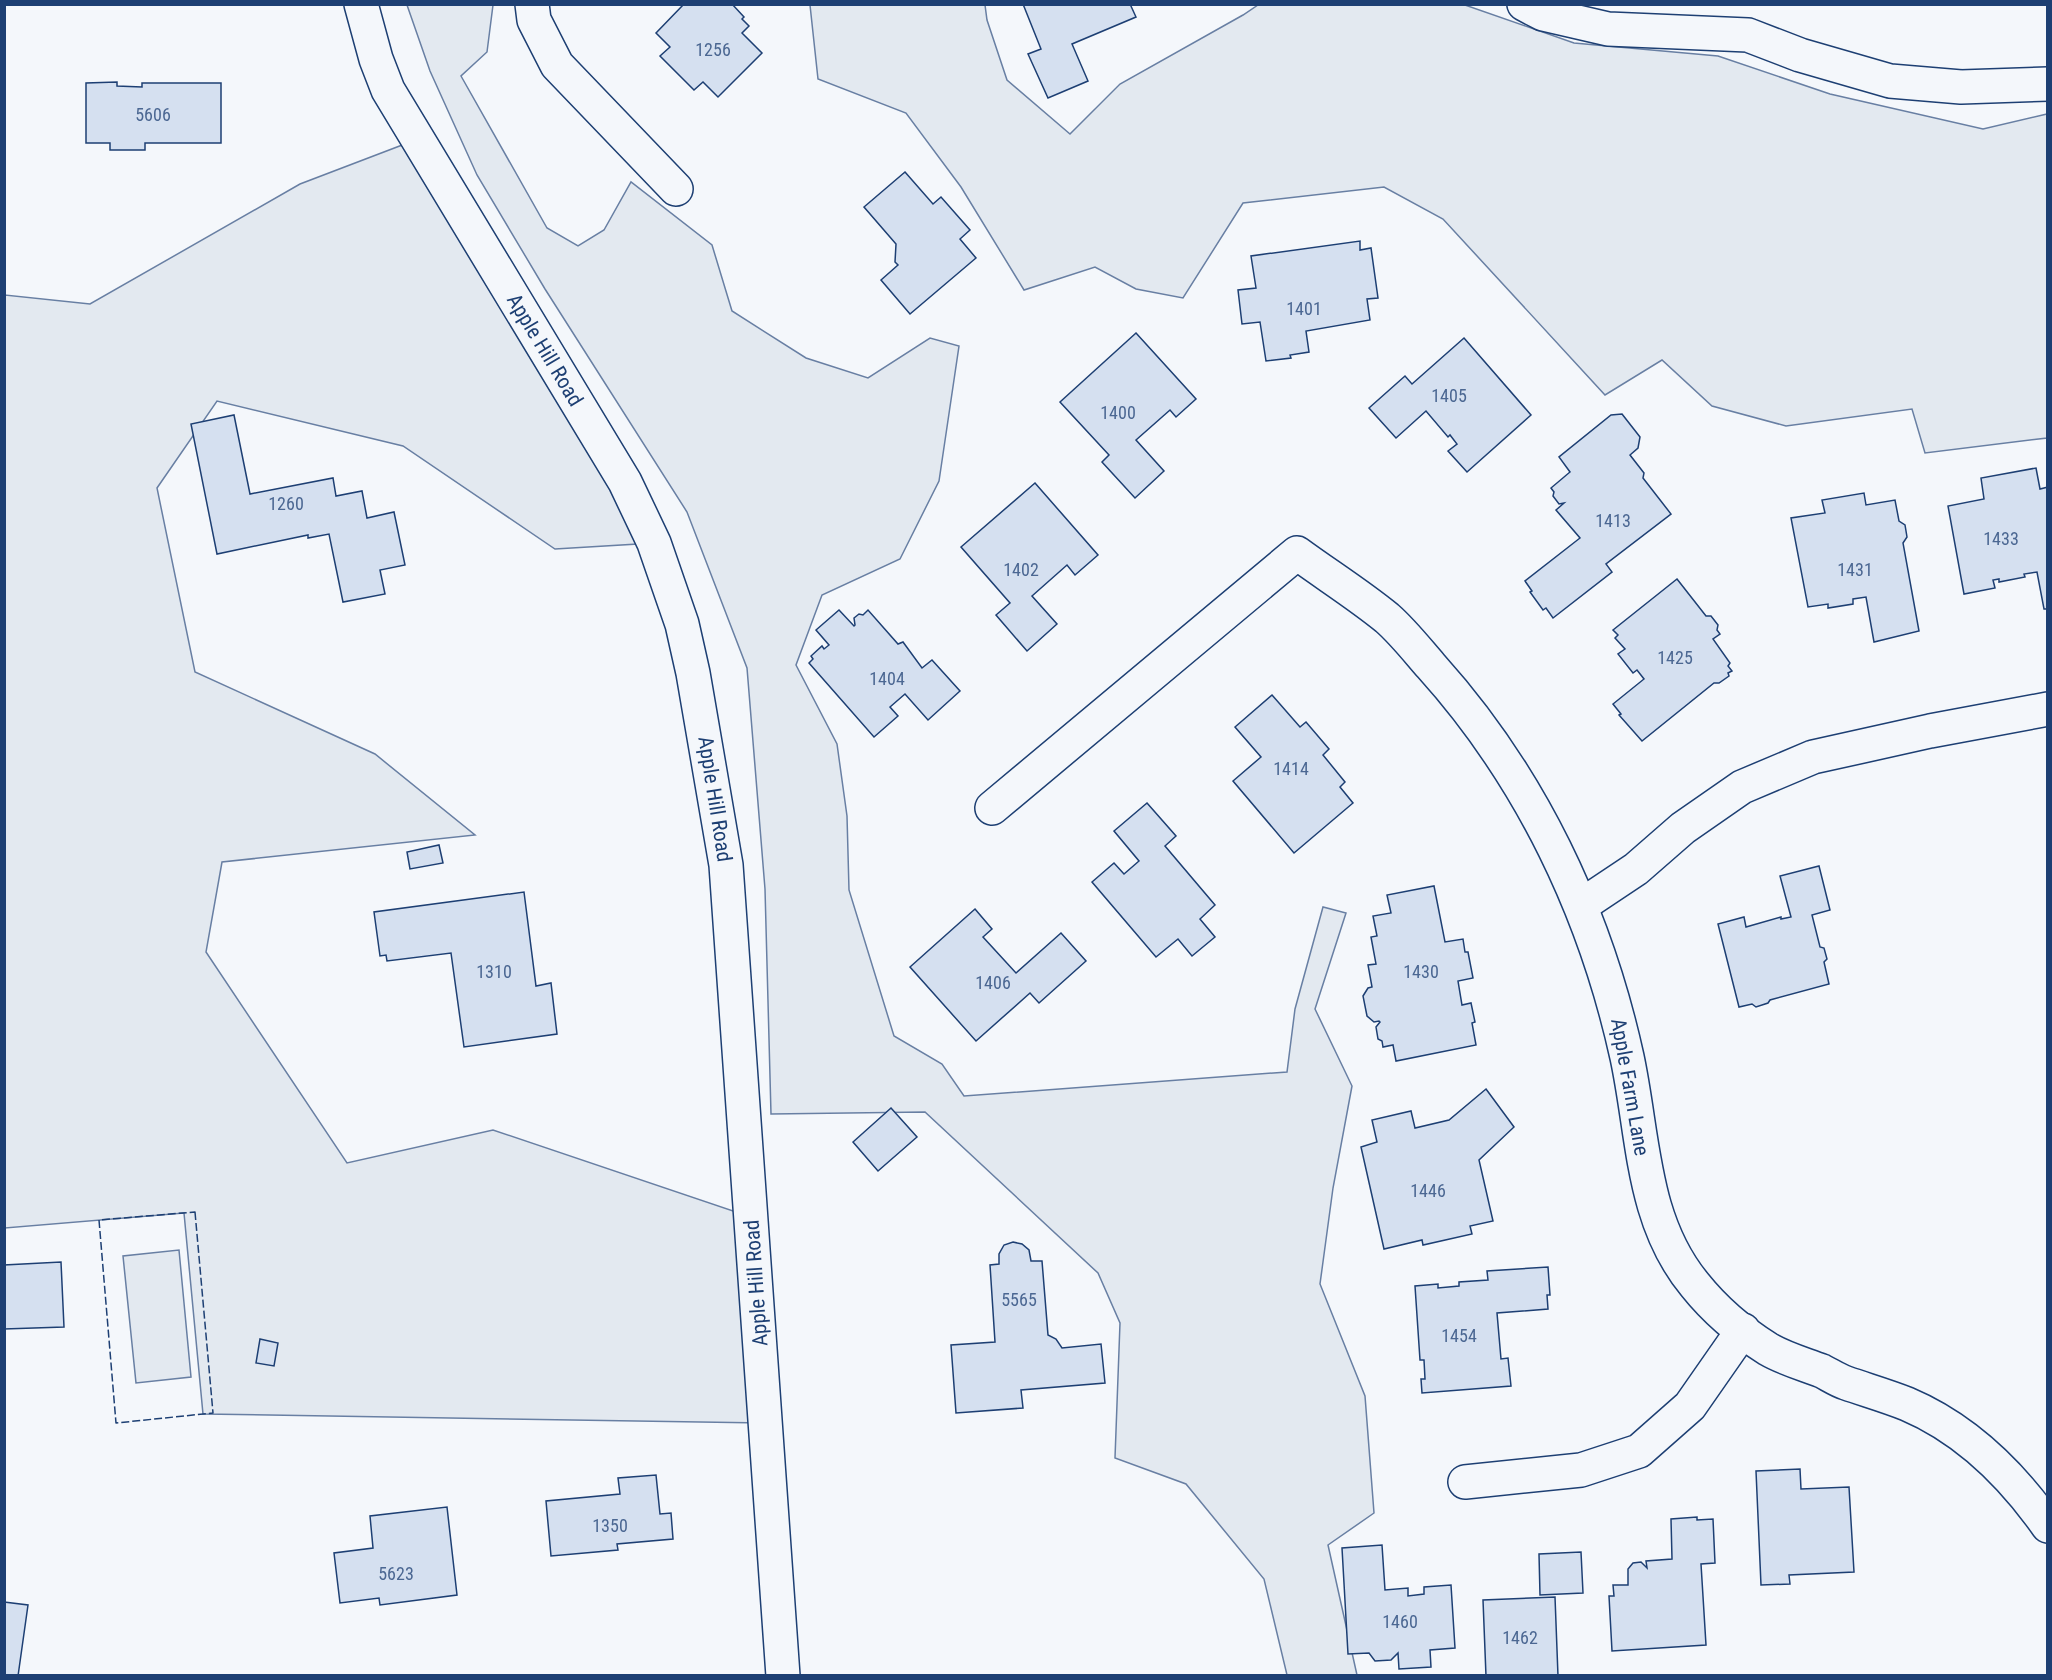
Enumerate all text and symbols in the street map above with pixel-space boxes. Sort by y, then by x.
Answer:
house number: 1256 [695,39,731,60]
house number: 5606 [135,104,171,125]
street label: Apple Hill Road [502,289,588,411]
house number: 1401 [1286,298,1322,319]
house number: 1405 [1431,385,1467,406]
house number: 1400 [1100,402,1136,423]
house number: 1260 [268,493,304,514]
house number: 1413 [1595,510,1631,531]
house number: 1433 [1983,528,2019,549]
house number: 1402 [1003,559,1039,580]
house number: 1431 [1837,559,1873,580]
house number: 1425 [1657,647,1693,668]
house number: 1404 [869,668,905,689]
street label: Apple Hill Road [693,735,737,863]
house number: 1414 [1273,758,1309,779]
house number: 1310 [476,961,512,982]
house number: 1430 [1403,961,1439,982]
house number: 1406 [975,972,1011,993]
street label: Apple Farm Lane [1606,1016,1654,1158]
house number: 1446 [1410,1180,1446,1201]
street label: Apple Hill Road [740,1219,772,1347]
house number: 5565 [1001,1289,1037,1310]
house number: 1454 [1441,1325,1477,1346]
house number: 1350 [592,1515,628,1536]
house number: 5623 [378,1563,414,1584]
house number: 1460 [1382,1611,1418,1632]
house number: 1462 [1502,1627,1538,1648]

